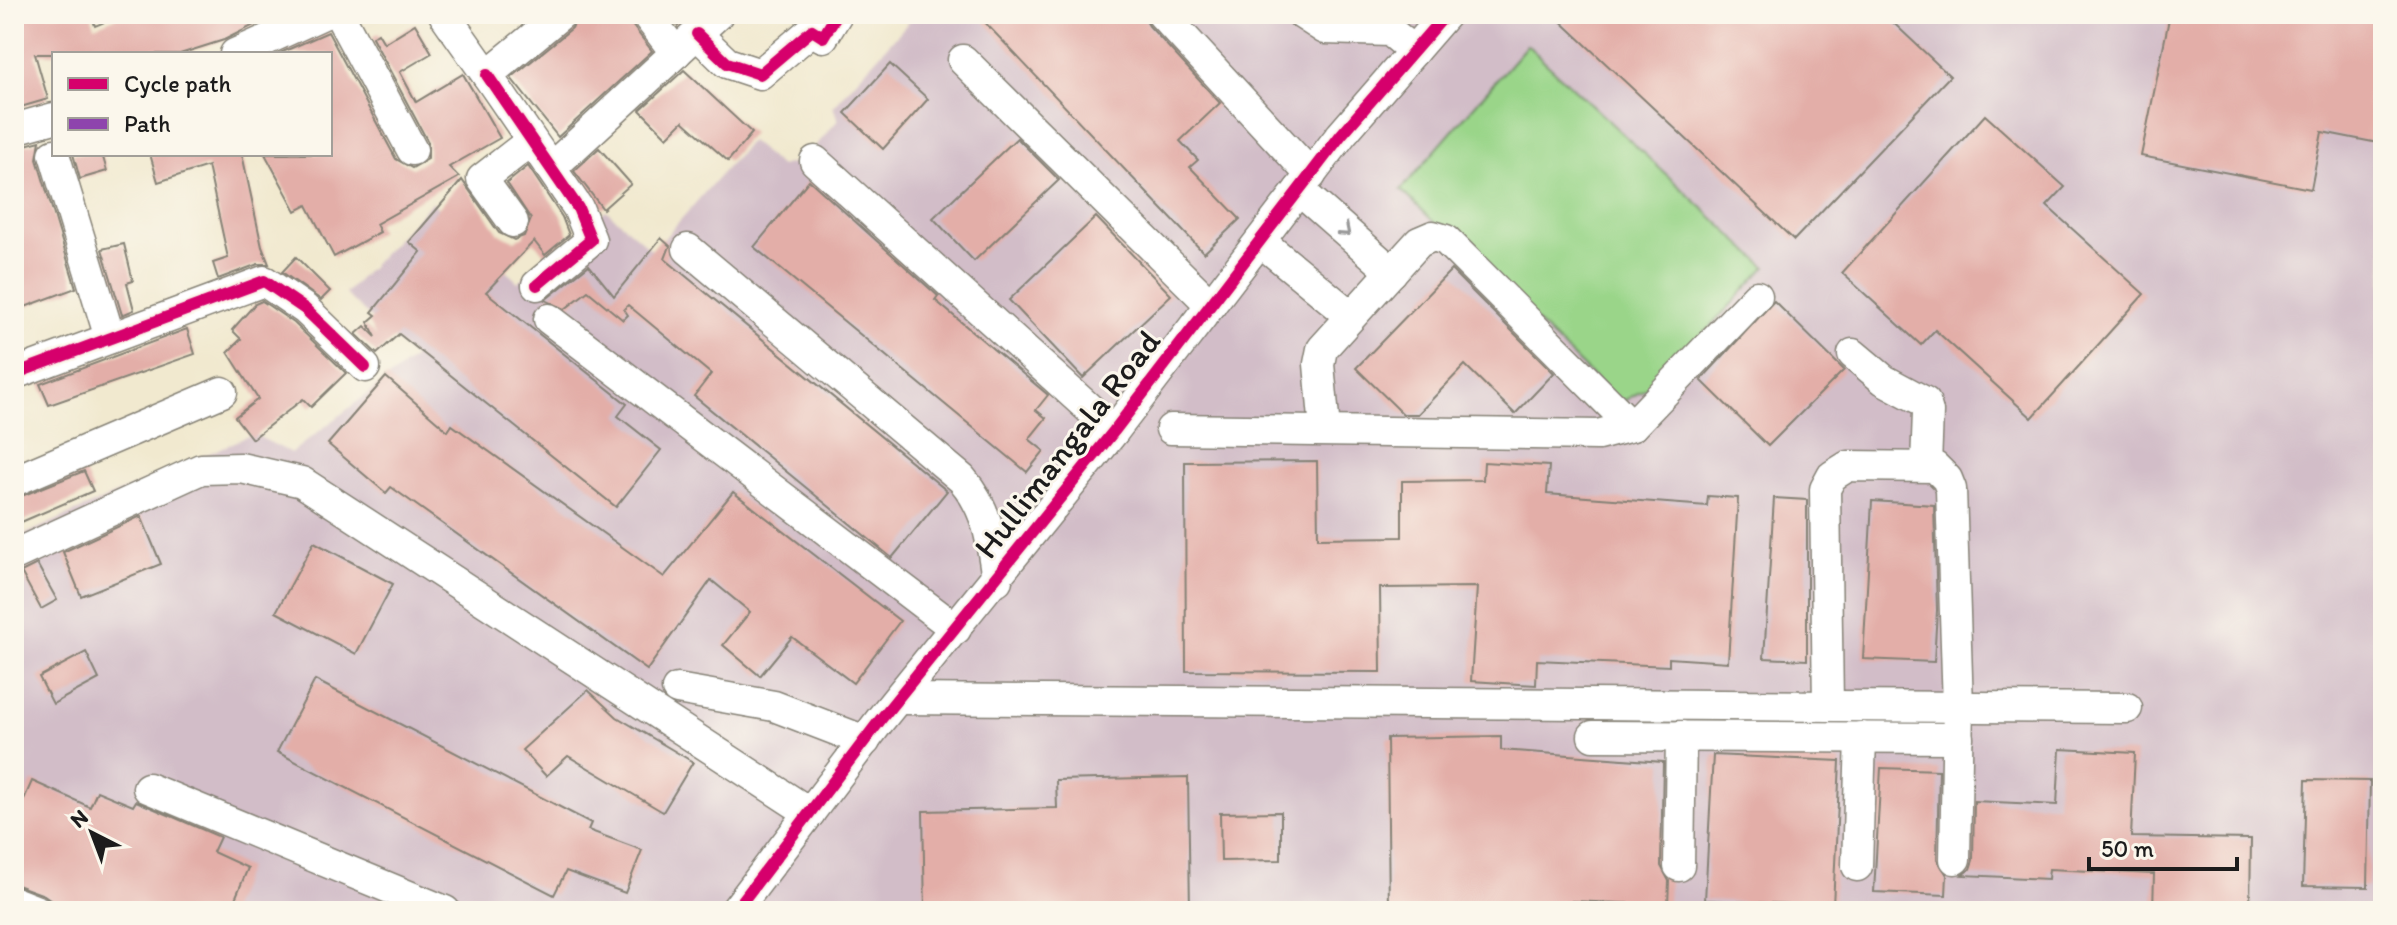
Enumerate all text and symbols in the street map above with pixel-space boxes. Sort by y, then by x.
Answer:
legend [52,52,332,156]
text: Cycle path [124,69,231,98]
text: Path [124,109,171,138]
one-way arrow [1336,221,1351,236]
street label: Hullimangala Road [965,321,1169,567]
north arrow [52,793,132,873]
text: N [64,804,94,834]
scale bar [2089,821,2237,871]
text: 50 m [2101,834,2154,863]

